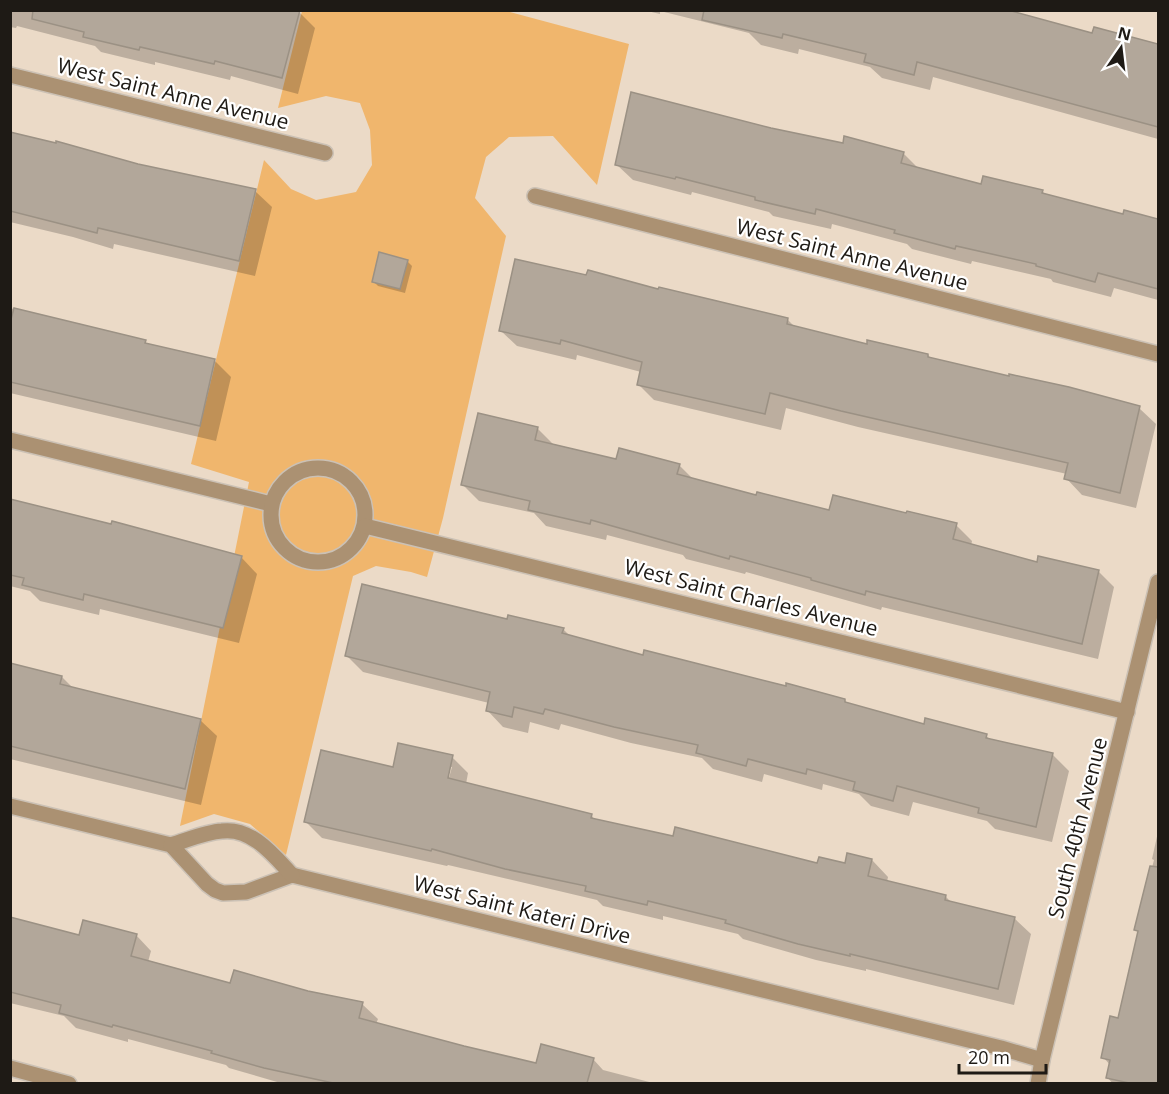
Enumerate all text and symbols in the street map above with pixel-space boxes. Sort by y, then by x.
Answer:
north arrow [1091,18,1151,78]
text: N [1116,21,1134,46]
street label: West Saint Anne Avenue [54,51,292,135]
street label: West Saint Anne Avenue [733,212,971,296]
street label: West Saint Charles Avenue [621,552,881,642]
street label: South 40th Avenue [1041,734,1113,921]
street label: West Saint Kateri Drive [411,868,634,950]
scale bar [959,1037,1046,1075]
text: 20 m [968,1045,1010,1069]

